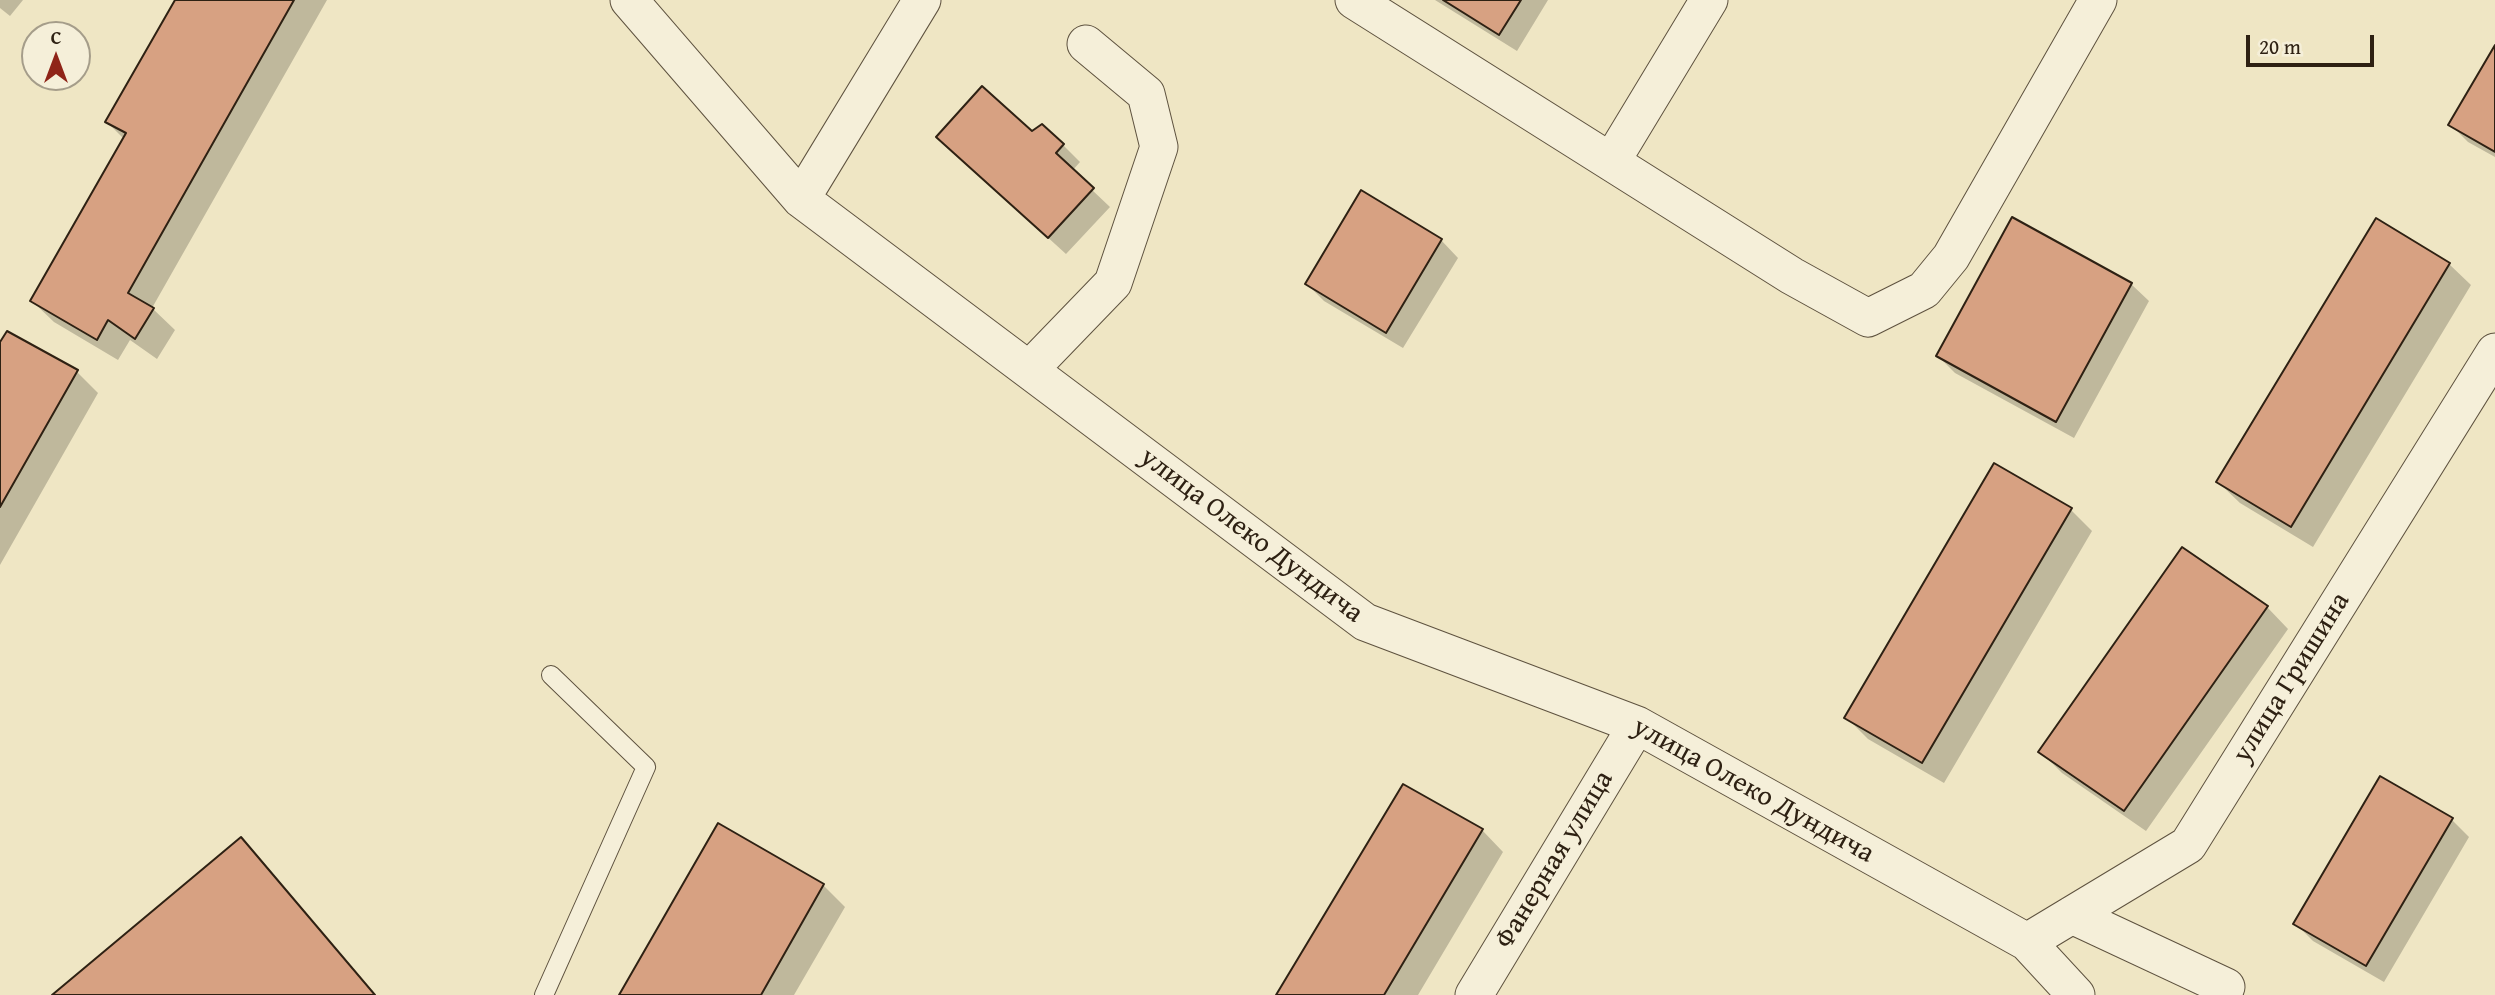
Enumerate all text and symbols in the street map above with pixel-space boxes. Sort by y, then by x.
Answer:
north arrow [21,21,91,91]
scale bar [2250,21,2378,65]
text: С [51,23,61,51]
text: 20 m [2259,31,2301,62]
street label: улица Олеко Дундича [1133,441,1369,631]
street label: улица Гришина [2226,587,2358,769]
street label: улица Олеко Дундича [1626,711,1880,871]
street label: Фанерная улица [1489,765,1621,955]

